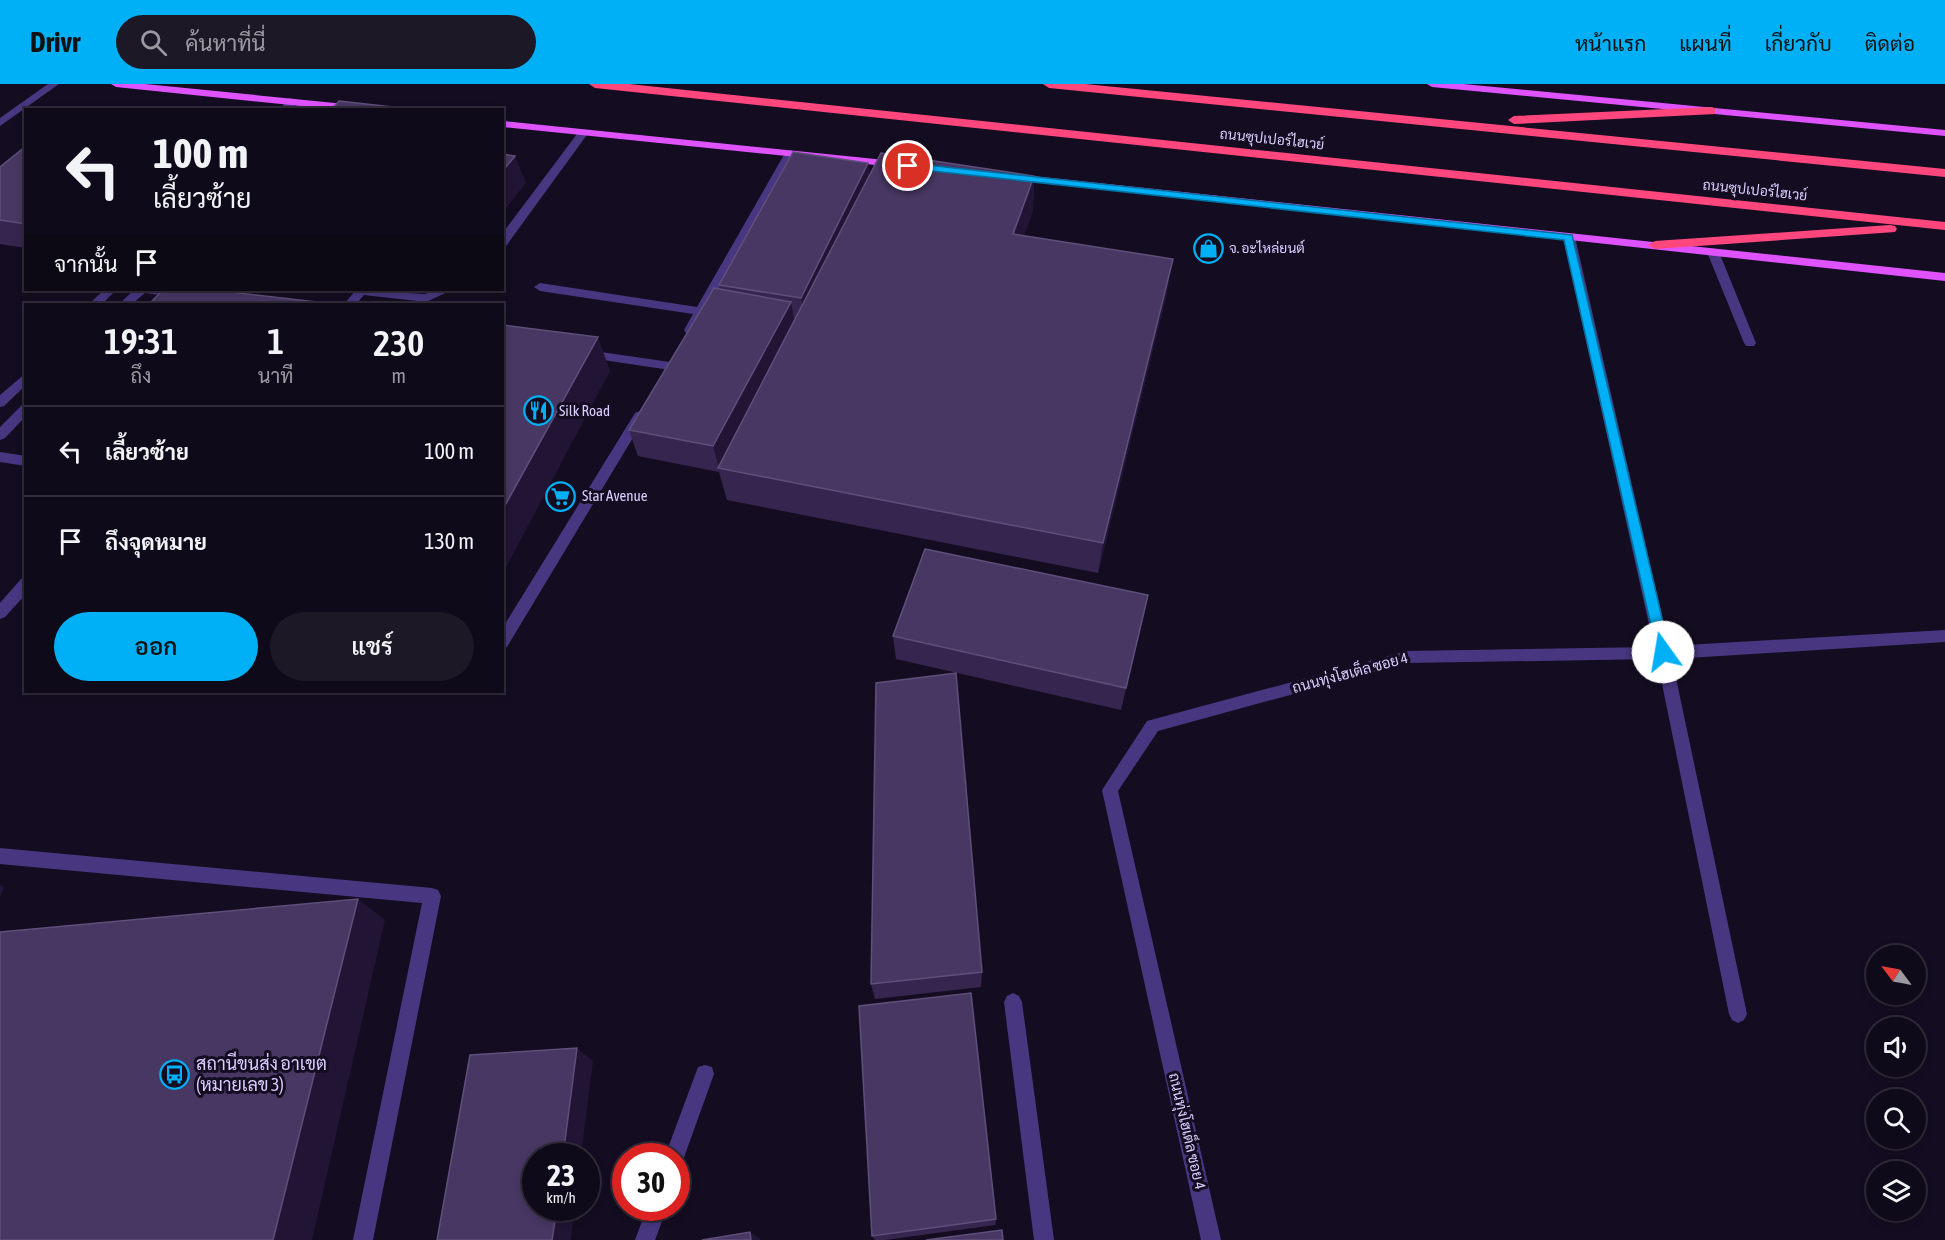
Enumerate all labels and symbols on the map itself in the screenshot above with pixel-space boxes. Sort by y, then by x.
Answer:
street label: ถนนซุปเปอร์ไฮเวย์ [1219,125,1325,154]
pin [882,140,933,191]
street label: ถนนซุปเปอร์ไฮเวย์ [1702,176,1808,205]
shop icon: จ. อะไหล่ยนต์ [1192,232,1224,264]
place label: จ. อะไหล่ยนต์ [1229,239,1305,256]
restaurant icon: Silk Road [522,395,554,427]
place label: Silk Road [559,402,610,419]
supermarket icon: Star Avenue [545,480,577,512]
place label: Star Avenue [582,487,648,504]
position arrow [1631,620,1695,684]
street label: ถนนทุ่งโฮเต็ล ซอย 4 [1290,647,1410,699]
north arrow [1866,945,1926,1005]
place label: สถานีขนส่ง อาเขต (หมายเลข 3) [196,1051,327,1095]
bus stop icon: สถานีขนส่ง อาเขต (หมายเลข 3) [159,1058,191,1090]
street label: ถนนทุ่งโฮเต็ล ซอย 4 [1163,1071,1211,1191]
speed limit sign: 30 [612,1143,690,1221]

